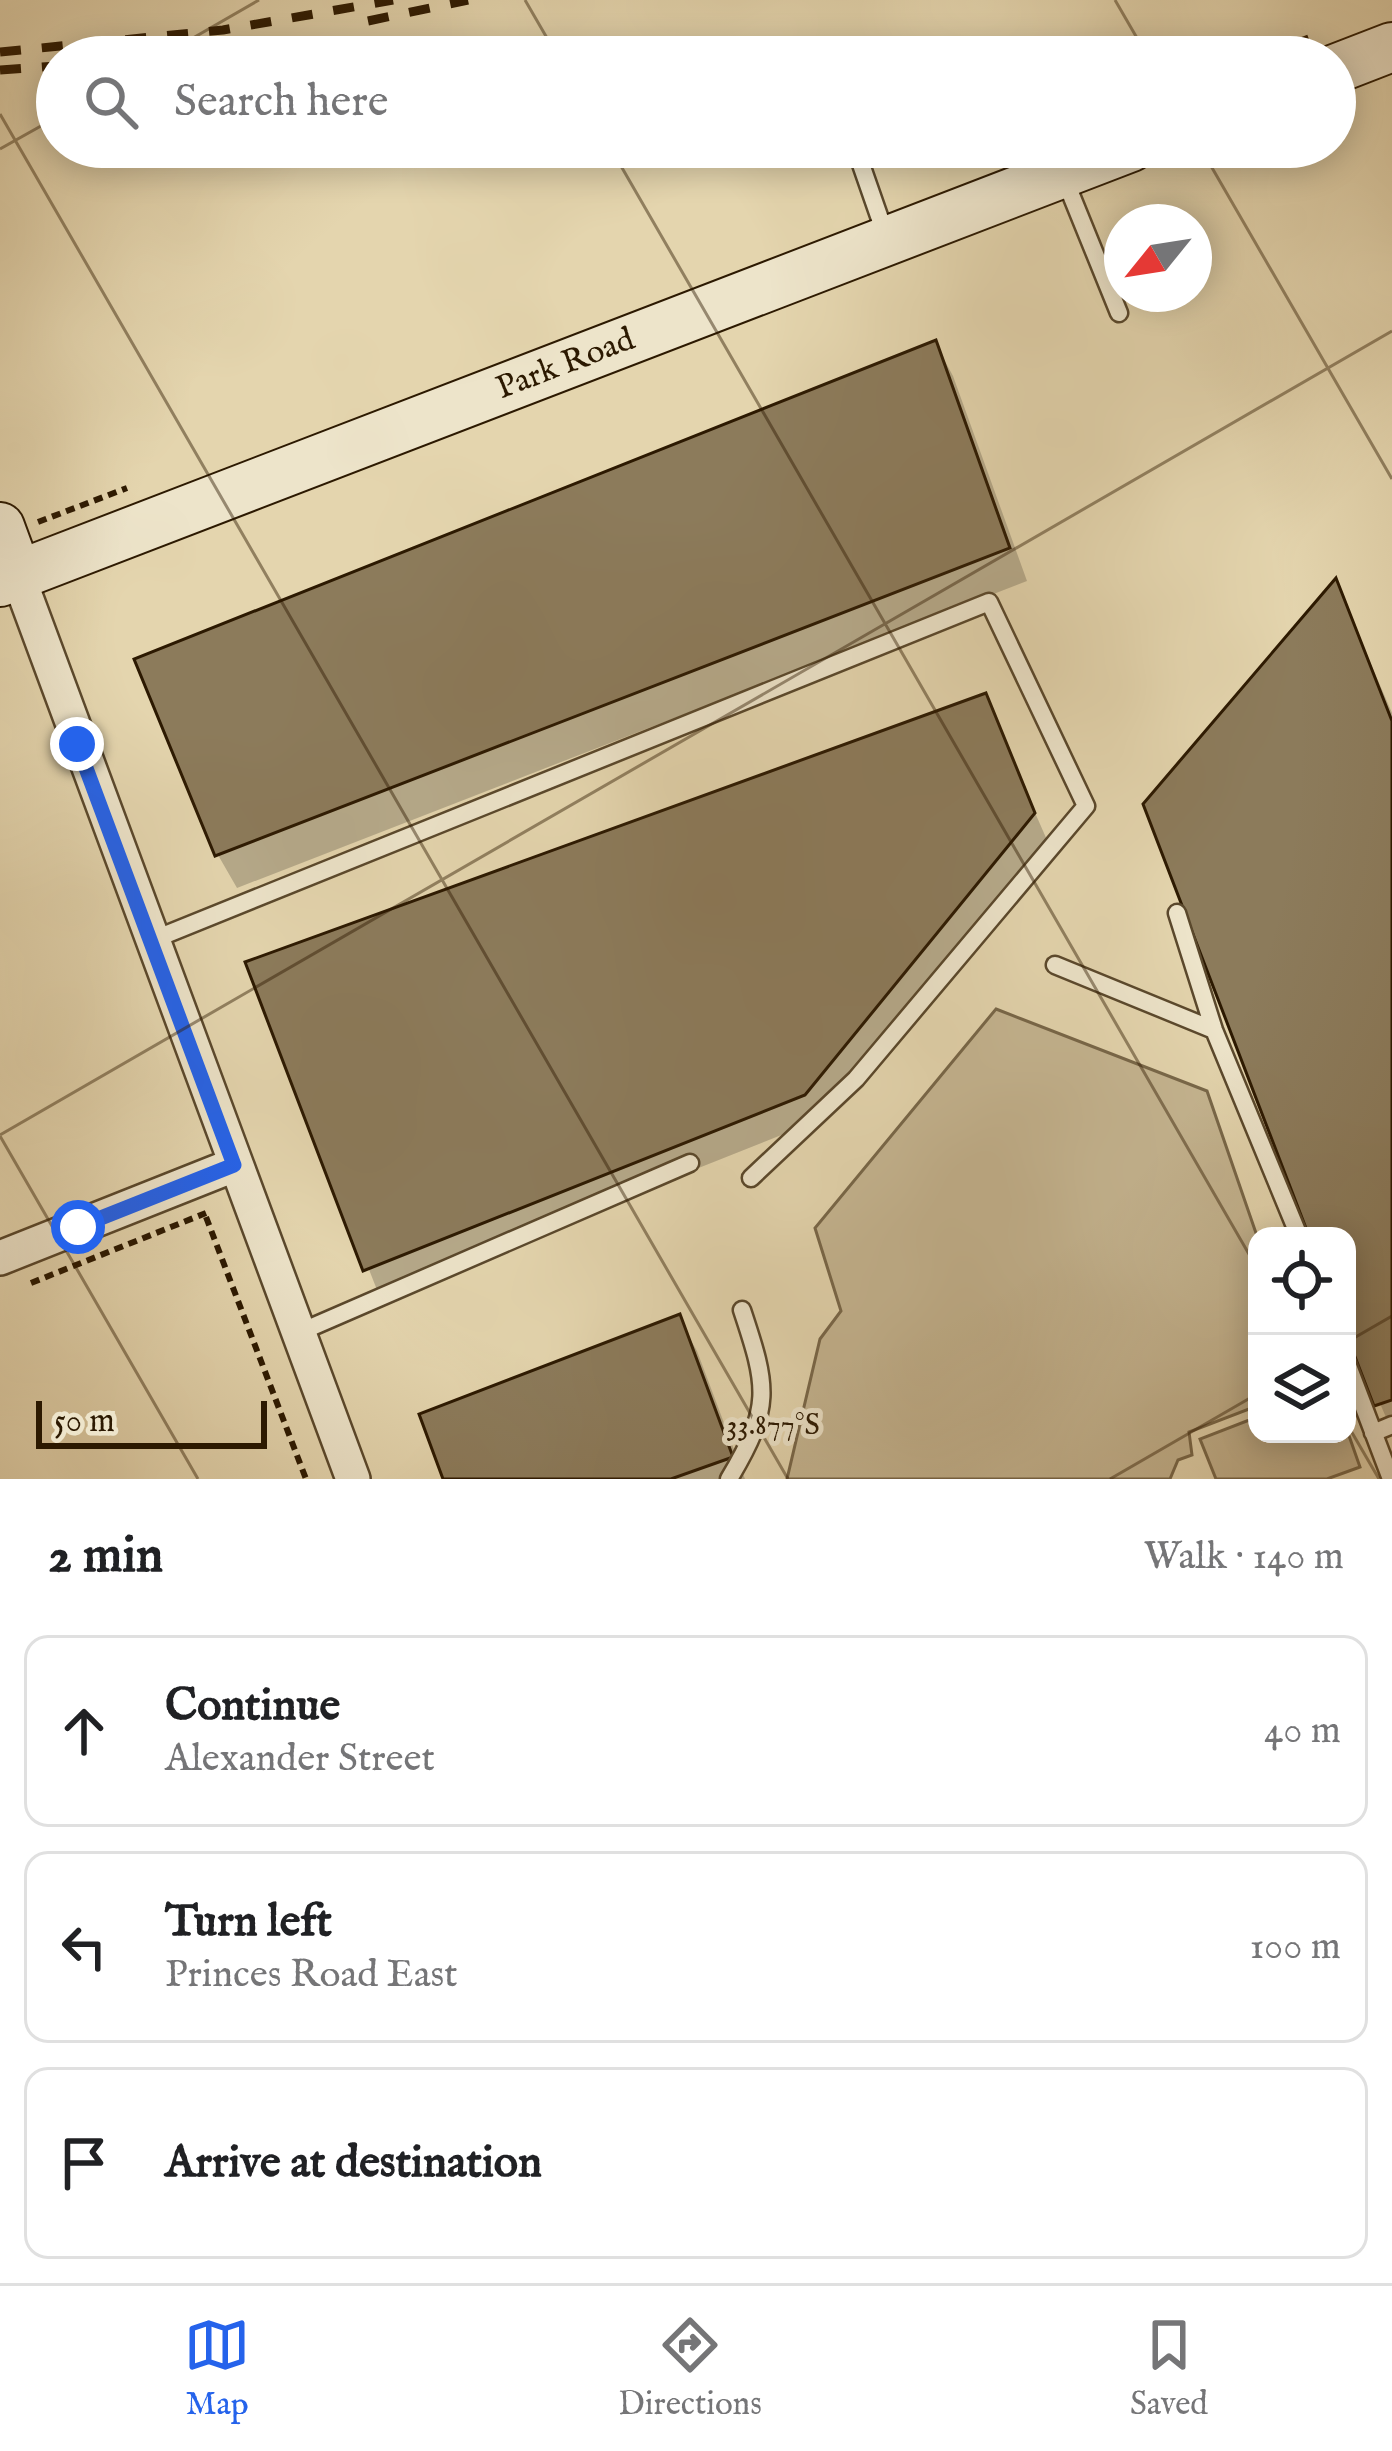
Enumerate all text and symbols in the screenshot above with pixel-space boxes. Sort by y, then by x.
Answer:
search box [36,36,1356,168]
icon: search [78,69,144,135]
text: Search here [174,74,388,131]
north arrow [1104,204,1212,312]
street label: Park Road [491,319,641,410]
route end [50,717,104,771]
route start [51,1200,105,1254]
map controls [1248,1227,1356,1443]
button: locate [1248,1227,1356,1335]
button: layers [1248,1335,1356,1443]
scale bar [36,1395,267,1448]
text: 50 m [54,1401,115,1443]
text: 33.877°S [726,1407,820,1445]
text: 2 min [48,1525,163,1590]
text: Walk · 140 m [1144,1533,1344,1582]
text: Continue [165,1678,340,1735]
icon: ahead [51,1698,117,1764]
text: 40 m [1264,1707,1341,1756]
text: Alexander Street [165,1735,435,1784]
text: Turn left [165,1894,332,1951]
icon: left [51,1914,117,1980]
text: 100 m [1250,1923,1341,1972]
text: Princes Road East [165,1951,458,2000]
icon: arrive [51,2130,117,2196]
text: Arrive at destination [165,2135,542,2192]
tab: Map [184,2312,250,2426]
tab: Directions [618,2312,762,2426]
tab: Saved [1130,2312,1208,2426]

